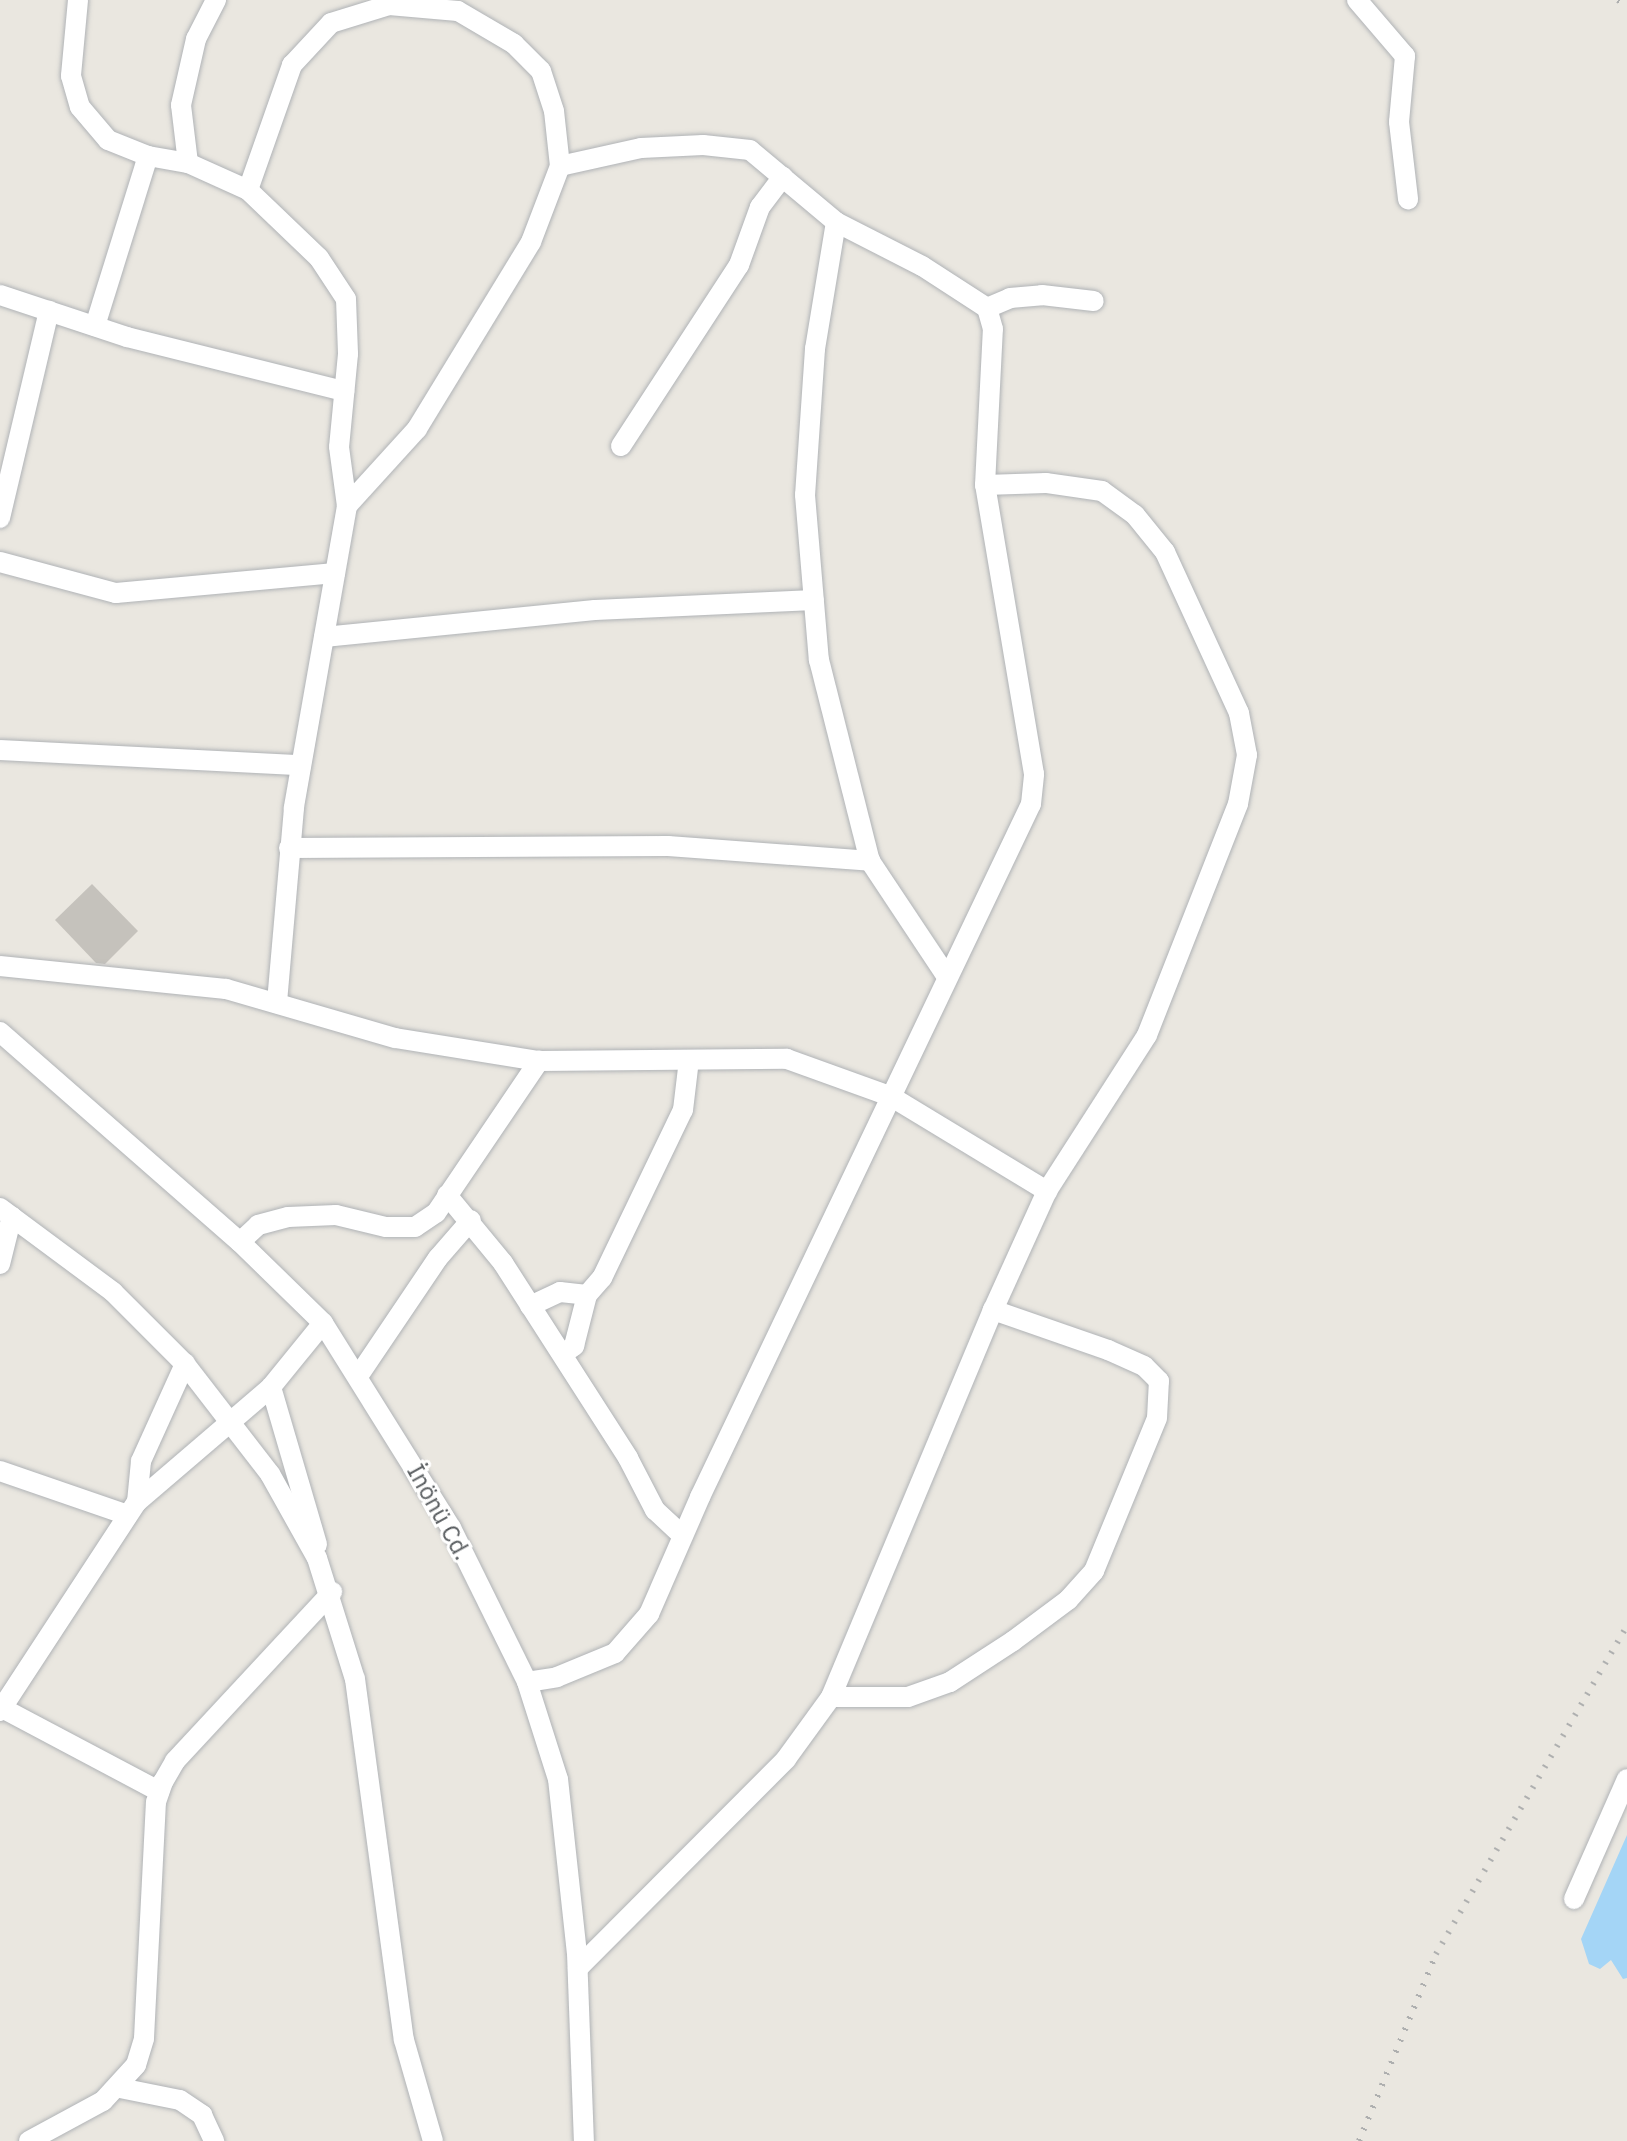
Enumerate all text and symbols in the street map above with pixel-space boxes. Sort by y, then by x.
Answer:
street label: İnönü Cd. [401,1459,477,1565]

